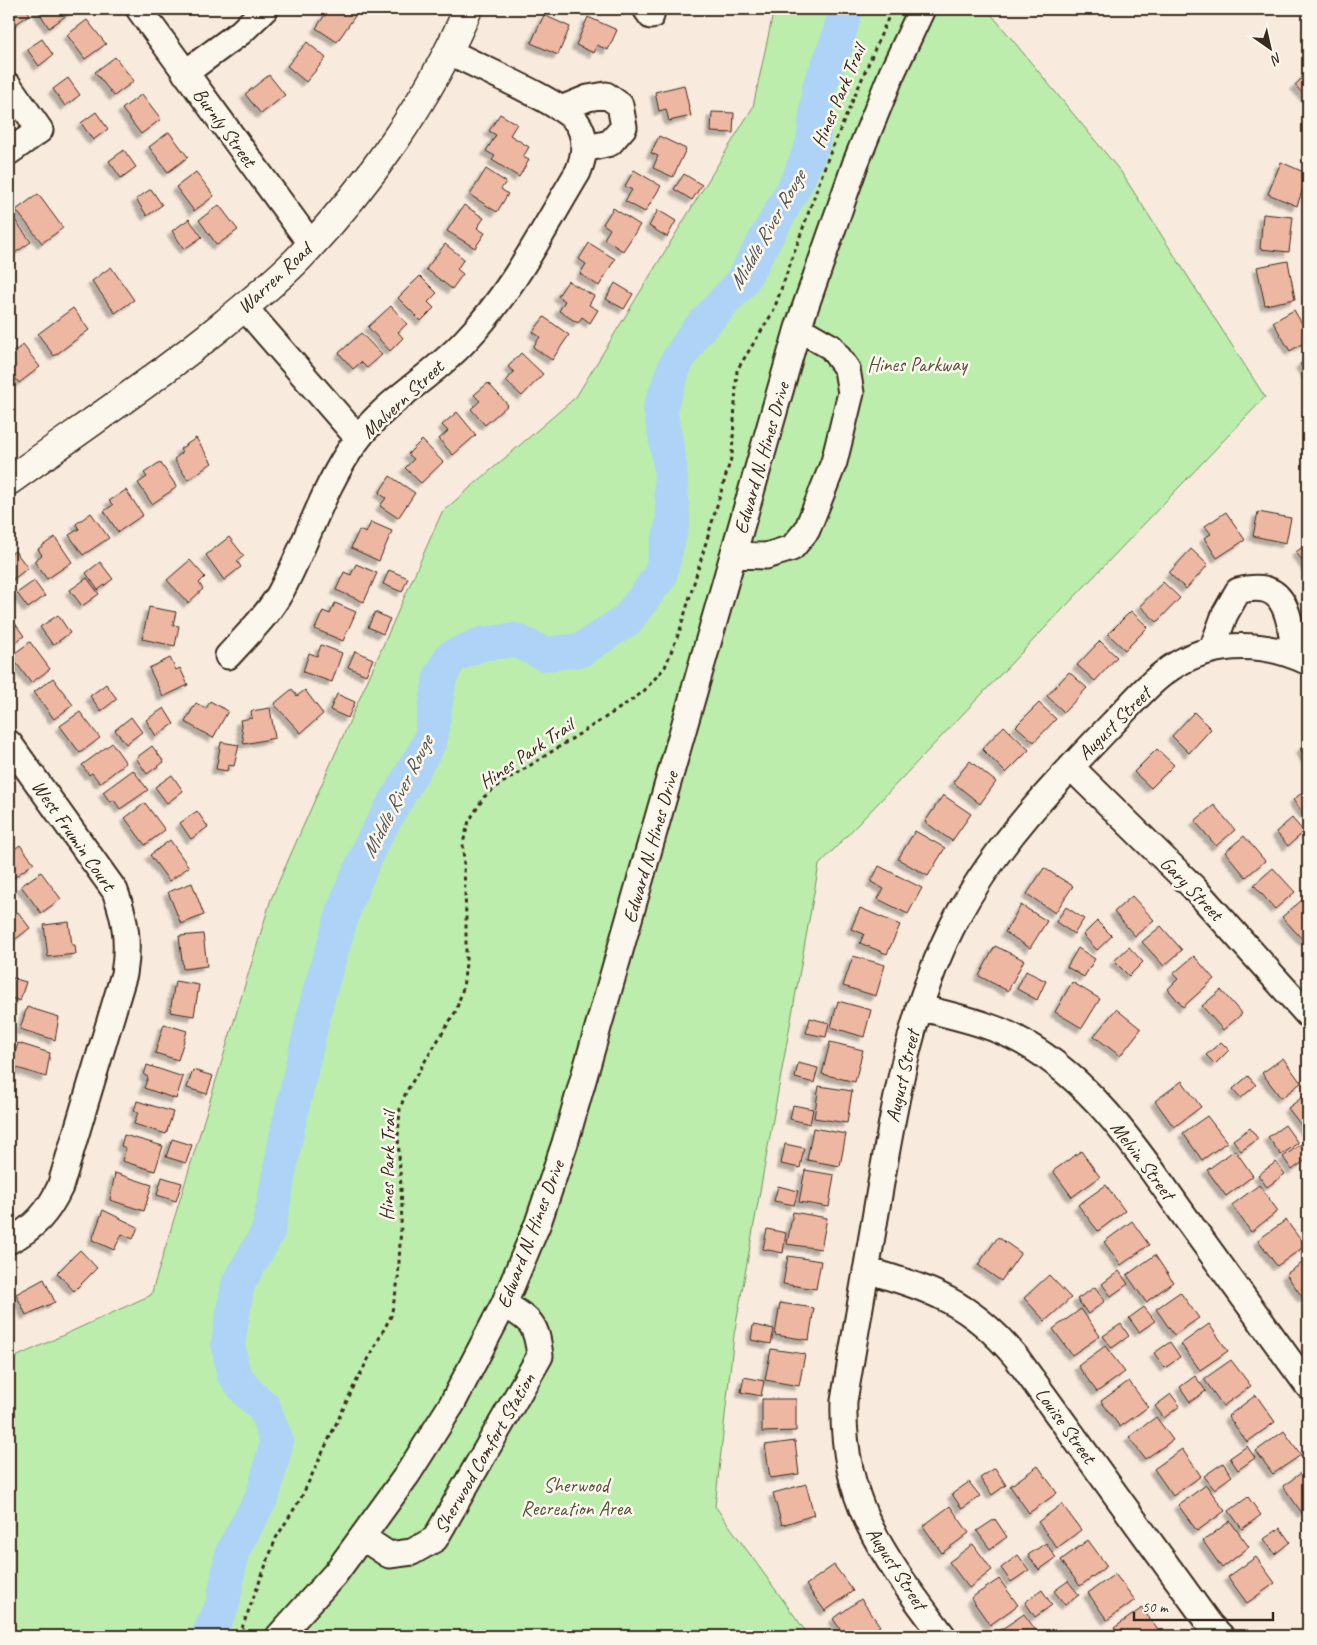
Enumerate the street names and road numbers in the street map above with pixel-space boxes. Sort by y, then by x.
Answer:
street label: Hines Park Trail [806,38,873,151]
street label: Burnly Street [187,83,263,174]
street label: Warren Road [232,236,319,319]
street label: Malvern Street [356,353,451,444]
street label: Edward N. Hines Drive [728,378,795,537]
street label: August Street [1072,679,1159,765]
street label: Hines Park Trail [474,711,582,794]
street label: Edward N. Hines Drive [617,767,684,926]
street label: West Frumin Court [26,775,122,897]
street label: Gary Street [1155,851,1230,928]
street label: August Street [880,1024,926,1125]
street label: Hines Park Trail [374,1108,401,1221]
street label: Melvin Street [1105,1116,1182,1207]
street label: Edward N. Hines Drive [491,1155,571,1312]
street label: Sherwood Comfort Station [428,1368,541,1538]
street label: Louise Street [1030,1382,1103,1470]
street label: August Street [861,1522,934,1617]

